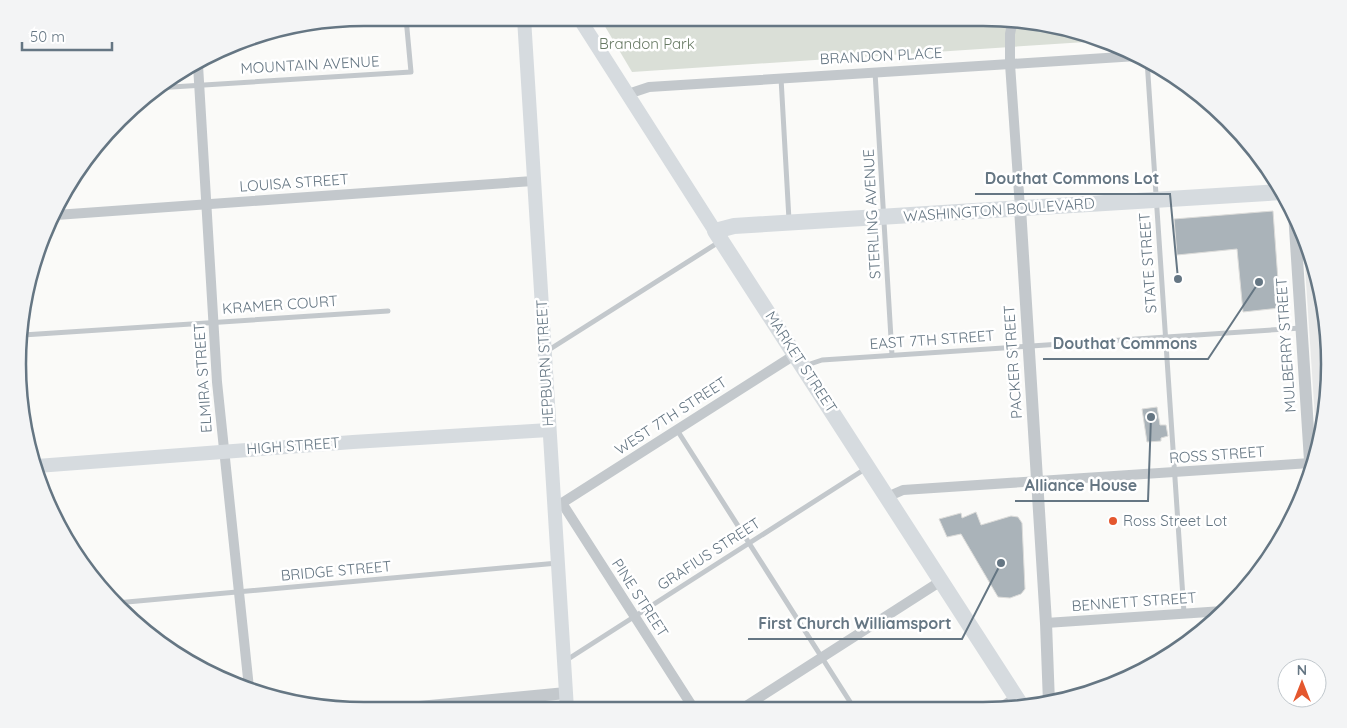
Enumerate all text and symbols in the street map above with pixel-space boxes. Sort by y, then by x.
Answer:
scale bar [22,20,112,52]
text: 50 m [30,27,65,46]
park label: Brandon Park [599,34,695,53]
street label: BRANDON PLACE [819,43,943,68]
street label: MOUNTAIN AVENUE [240,51,380,78]
street label: STERLING AVENUE [859,149,884,280]
callout: Douthat Commons Lot [975,163,1170,194]
text: Douthat Commons Lot [985,168,1159,188]
street label: LOUISA STREET [239,169,349,196]
street label: WASHINGTON BOULEVARD [903,193,1095,226]
street label: STATE STREET [1135,212,1161,314]
street label: MULBERRY STREET [1271,277,1300,413]
street label: KRAMER COURT [222,291,338,318]
street label: HEPBURN STREET [532,299,557,427]
street label: PACKER STREET [999,304,1026,420]
street label: MARKET STREET [761,307,841,416]
street label: ELMIRA STREET [189,322,216,434]
street label: EAST 7TH STREET [869,326,995,353]
callout: Douthat Commons [1043,328,1208,359]
text: Douthat Commons [1053,333,1198,353]
street label: WEST 7TH STREET [611,372,730,459]
street label: HIGH STREET [246,433,340,458]
street label: ROSS STREET [1168,442,1266,467]
callout: Alliance House [1015,470,1148,501]
text: Alliance House [1025,475,1137,495]
place label: Ross Street Lot [1123,511,1227,530]
street label: GRAFIUS STREET [654,513,764,594]
marker: Ross Street Lot [1107,515,1119,527]
street label: PINE STREET [608,555,673,641]
street label: BRIDGE STREET [280,556,392,585]
street label: BENNETT STREET [1071,588,1197,615]
callout: First Church Williamsport [748,608,962,639]
text: First Church Williamsport [758,613,952,633]
north arrow [1277,658,1327,708]
text: N [1297,661,1307,679]

